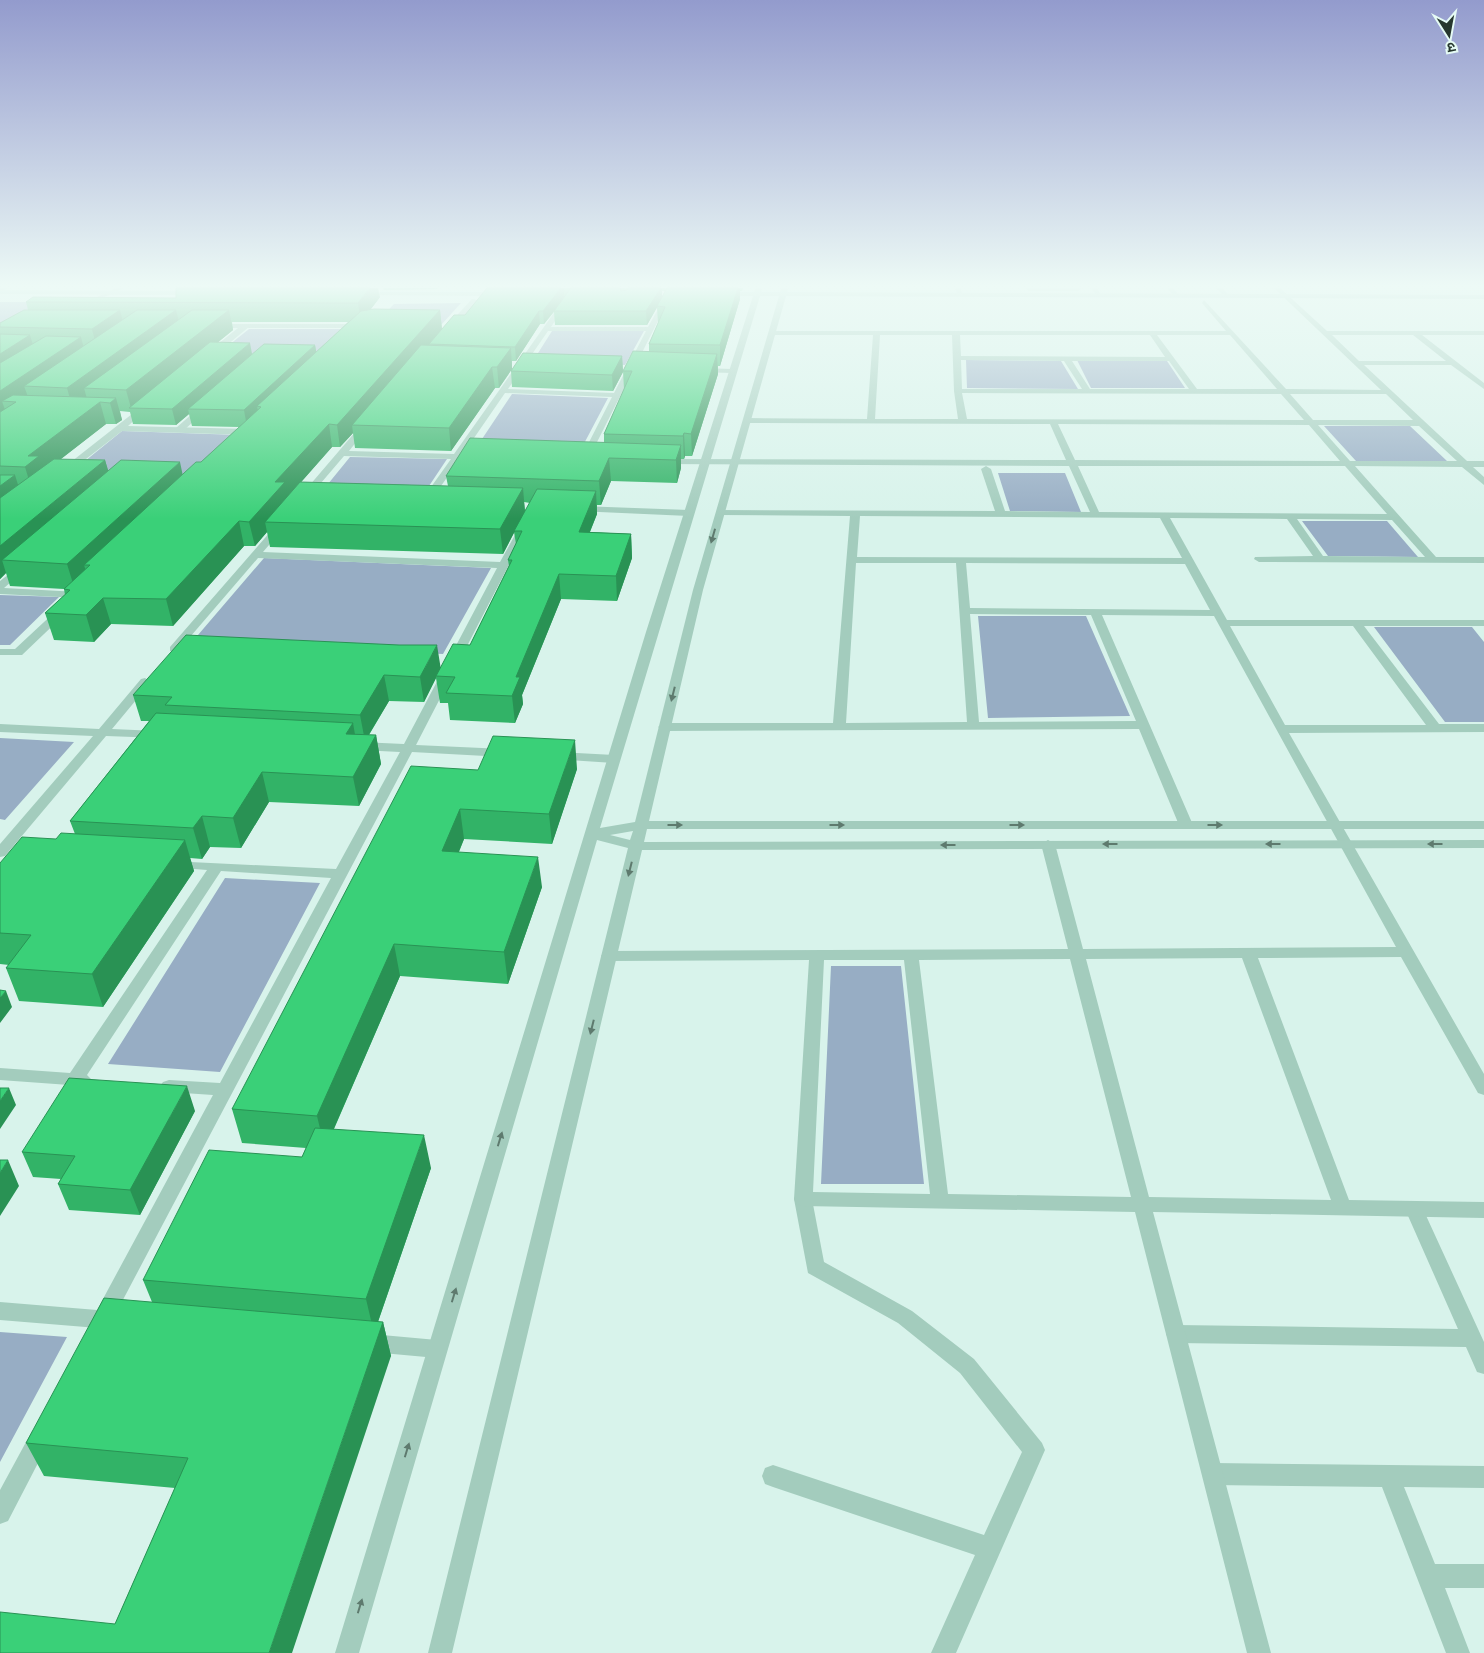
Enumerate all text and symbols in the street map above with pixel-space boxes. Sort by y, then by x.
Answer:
north arrow [1424,10,1474,60]
text: उ [1445,39,1457,58]
one-way arrow [709,529,717,544]
one-way arrow [668,686,676,701]
one-way arrow [667,821,683,829]
one-way arrow [829,821,845,829]
one-way arrow [1009,821,1025,829]
one-way arrow [1207,821,1223,829]
one-way arrow [1102,840,1118,848]
one-way arrow [1265,840,1281,848]
one-way arrow [1427,840,1443,848]
one-way arrow [940,841,956,849]
one-way arrow [626,861,634,876]
one-way arrow [588,1019,596,1034]
one-way arrow [497,1132,505,1147]
one-way arrow [450,1287,458,1302]
one-way arrow [403,1443,411,1458]
one-way arrow [356,1598,364,1613]

